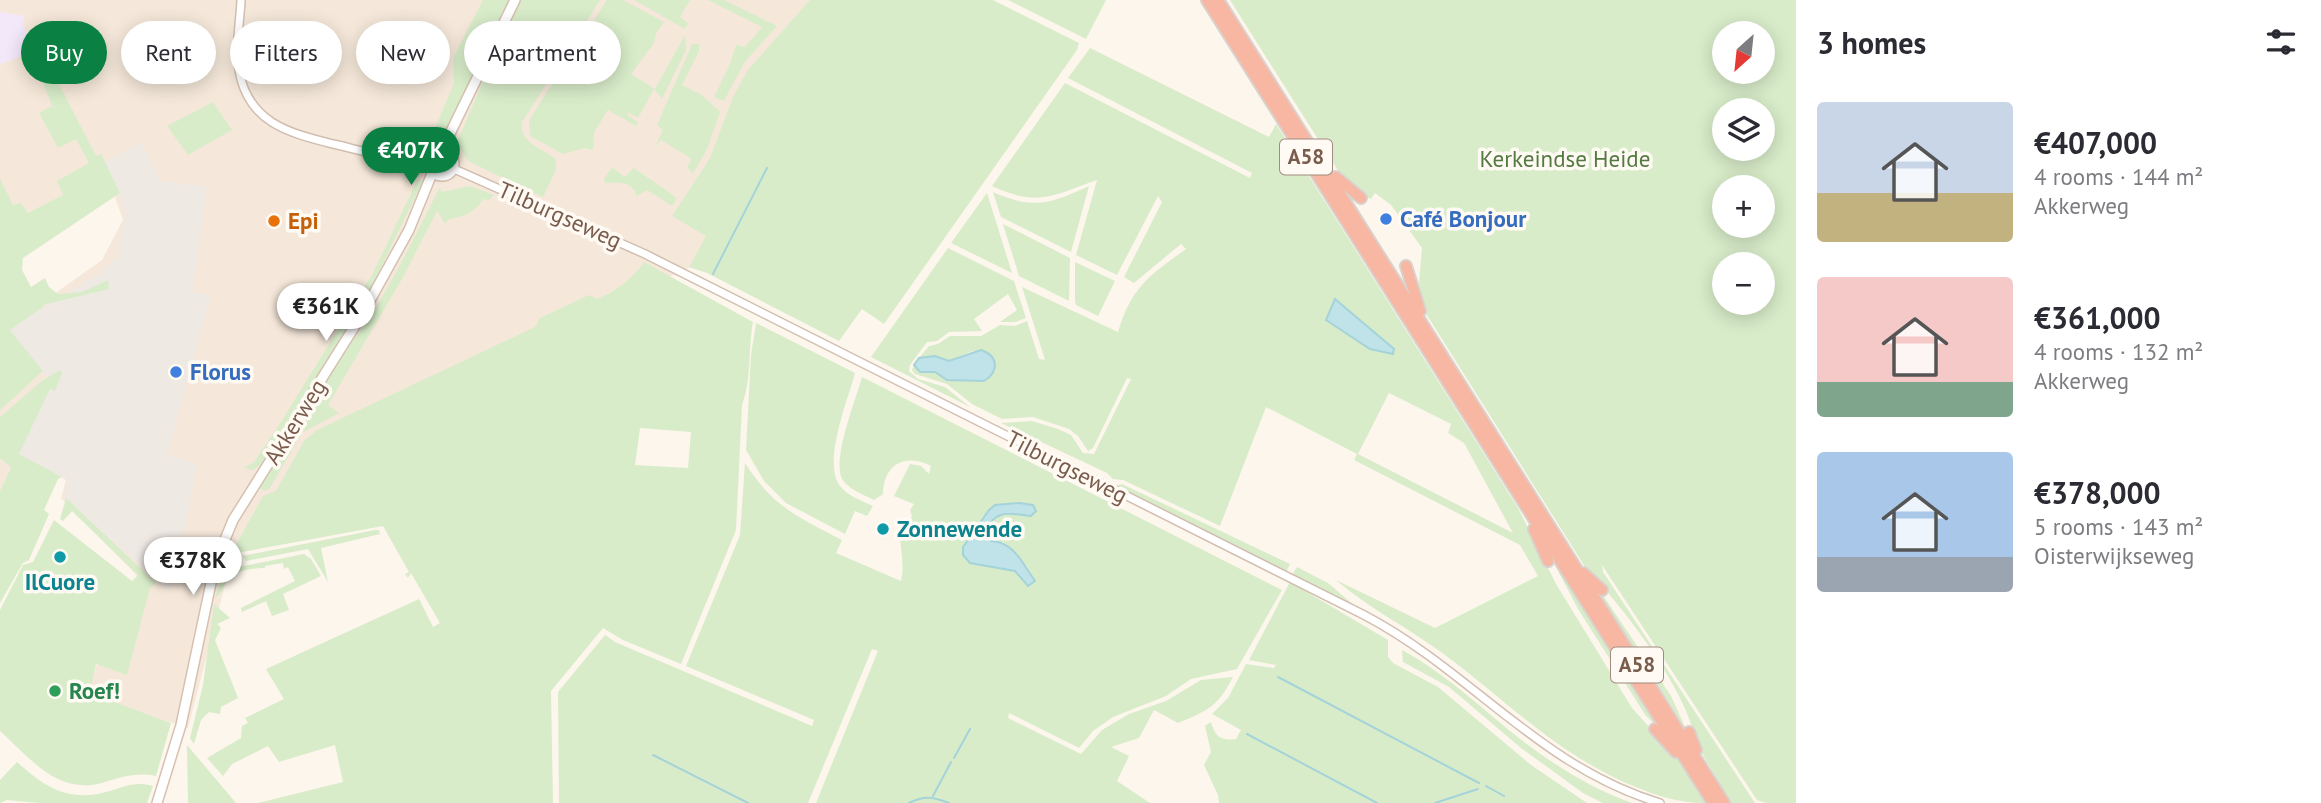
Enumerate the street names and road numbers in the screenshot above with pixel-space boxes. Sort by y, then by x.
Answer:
road number: A58 [1280,140,1332,174]
street label: Tilburgseweg [494,174,626,255]
street label: Akkerweg [257,374,332,470]
street label: Tilburgseweg [1002,424,1133,509]
road number: A58 [1611,648,1663,682]

